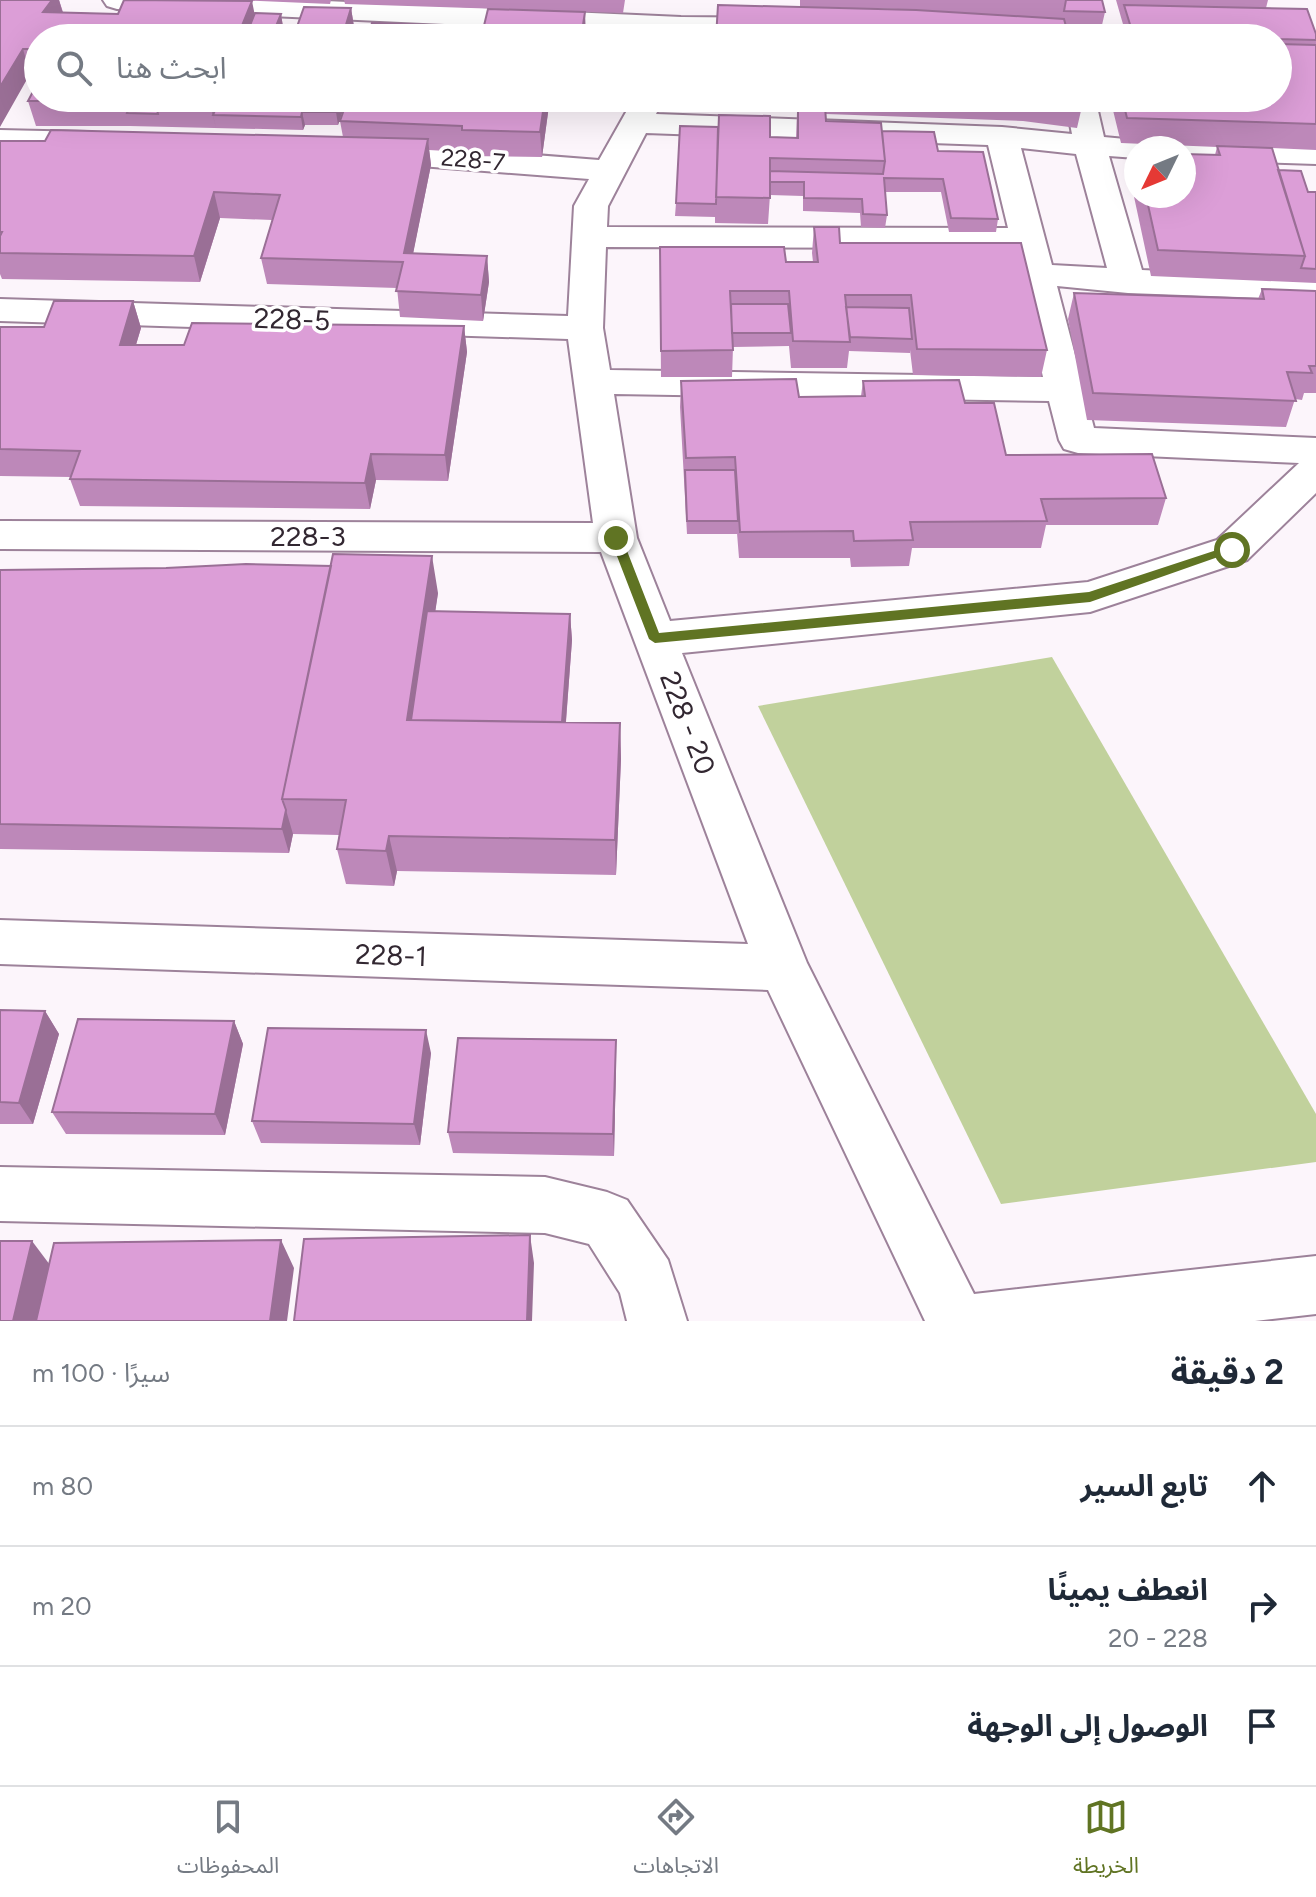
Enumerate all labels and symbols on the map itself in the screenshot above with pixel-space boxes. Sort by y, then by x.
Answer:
north arrow [1124,136,1196,208]
street label: 228-7 [440,142,507,177]
street label: 228-5 [253,301,331,337]
street label: 228-3 [270,519,346,553]
route end [598,520,634,556]
route start [1214,532,1250,568]
street label: 228 - 20 [653,667,723,779]
street label: 228-1 [355,937,427,973]

